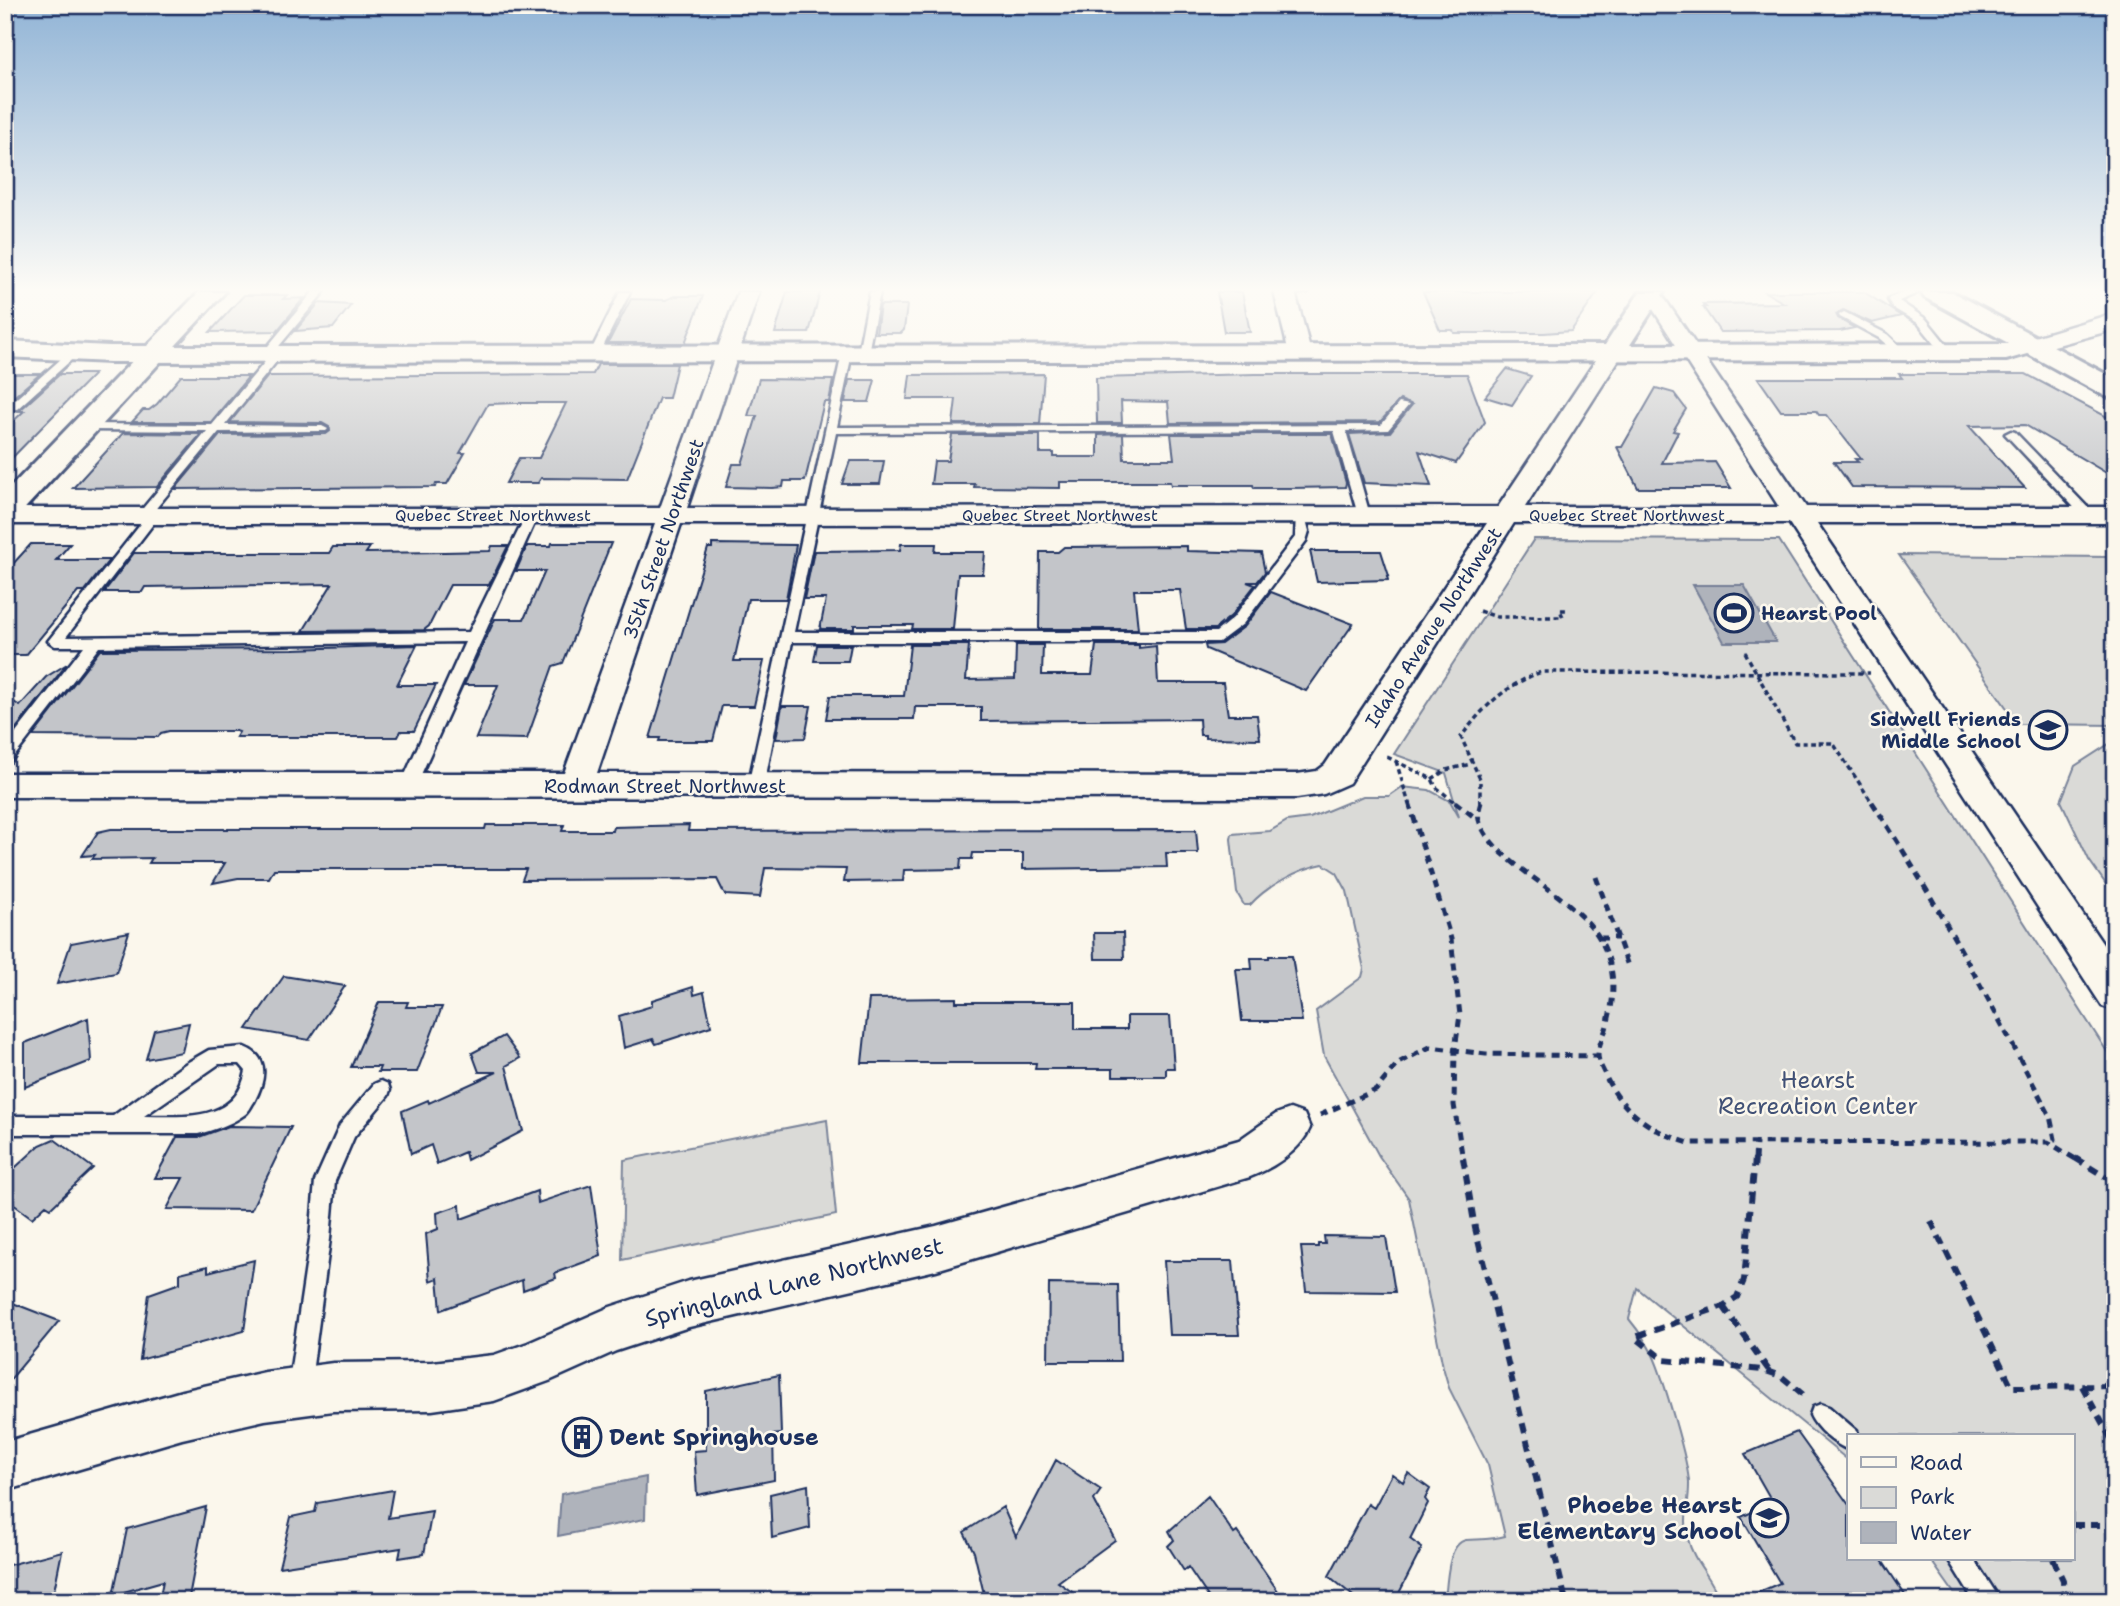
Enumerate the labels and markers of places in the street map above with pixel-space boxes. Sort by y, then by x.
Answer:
sports icon: Hearst Pool [1713,592,1755,634]
place label: Hearst Pool [1761,601,1877,626]
place label: Sidwell Friends Middle School [1870,707,2021,754]
school or university icon: Sidwell Friends Middle School [2027,709,2069,751]
building icon: Dent Springhouse [561,1416,603,1458]
place label: Dent Springhouse [609,1422,819,1452]
place label: Phoebe Hearst Elementary School [1517,1490,1742,1546]
school or university icon: Phoebe Hearst Elementary School [1748,1497,1790,1539]

